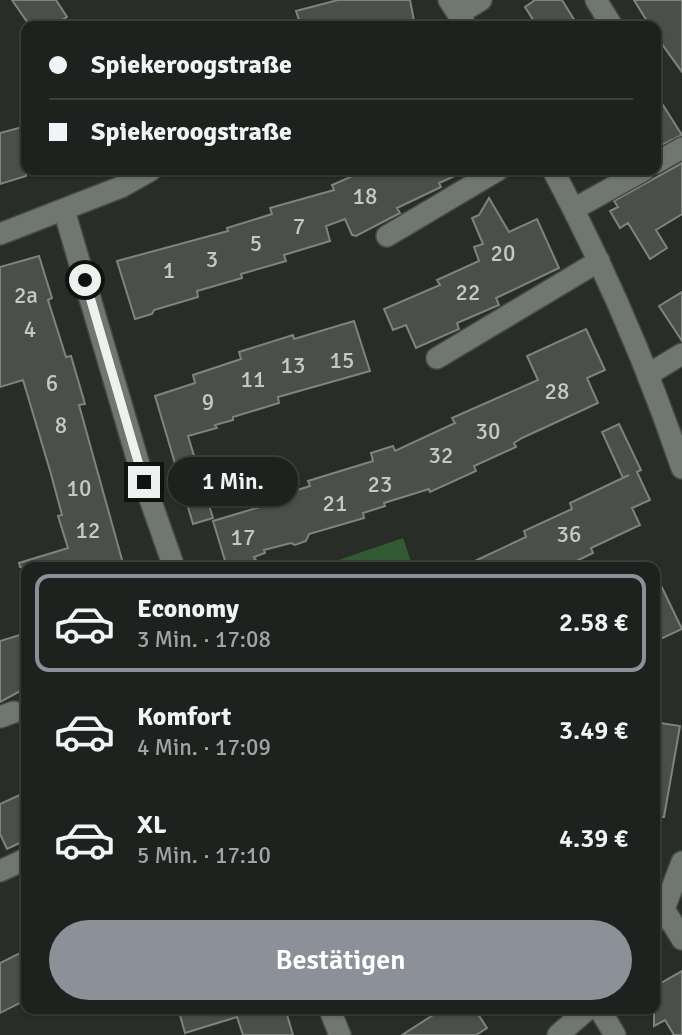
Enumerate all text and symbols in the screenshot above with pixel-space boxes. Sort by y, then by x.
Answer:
text: Spiekeroogstraße [91,49,292,81]
text: Spiekeroogstraße [91,116,292,148]
house number: 18 [353,182,377,211]
house number: 7 [293,212,305,241]
house number: 5 [250,229,262,258]
house number: 20 [491,239,515,268]
house number: 3 [206,245,218,274]
house number: 1 [163,256,175,285]
route start [69,264,101,296]
house number: 22 [456,278,480,307]
house number: 2a [14,281,38,310]
house number: 4 [24,315,36,344]
house number: 15 [330,346,354,375]
house number: 13 [281,351,305,380]
house number: 11 [241,365,265,394]
house number: 6 [46,369,58,398]
house number: 28 [545,377,569,406]
house number: 9 [202,388,214,417]
house number: 8 [55,411,67,440]
house number: 30 [476,417,500,446]
house number: 32 [429,441,453,470]
callout: 1 Min. [168,458,298,506]
route end [128,466,160,498]
text: 1 Min. [202,467,264,496]
house number: 23 [368,470,392,499]
house number: 10 [67,474,91,503]
house number: 21 [323,489,347,518]
house number: 12 [76,516,100,545]
house number: 36 [557,520,581,549]
house number: 17 [231,523,255,552]
icon: car [53,592,116,655]
text: Economy [137,593,239,625]
text: 2.58 € [559,607,628,639]
text: 3 Min. · 17:08 [137,625,271,654]
icon: car [53,700,116,763]
text: Komfort [137,701,231,733]
text: 3.49 € [559,715,628,747]
text: 4 Min. · 17:09 [137,733,271,762]
icon: car [53,808,116,871]
text: XL [137,809,167,841]
text: 4.39 € [559,823,628,855]
text: 5 Min. · 17:10 [137,841,271,870]
button: Bestätigen [49,920,632,1000]

